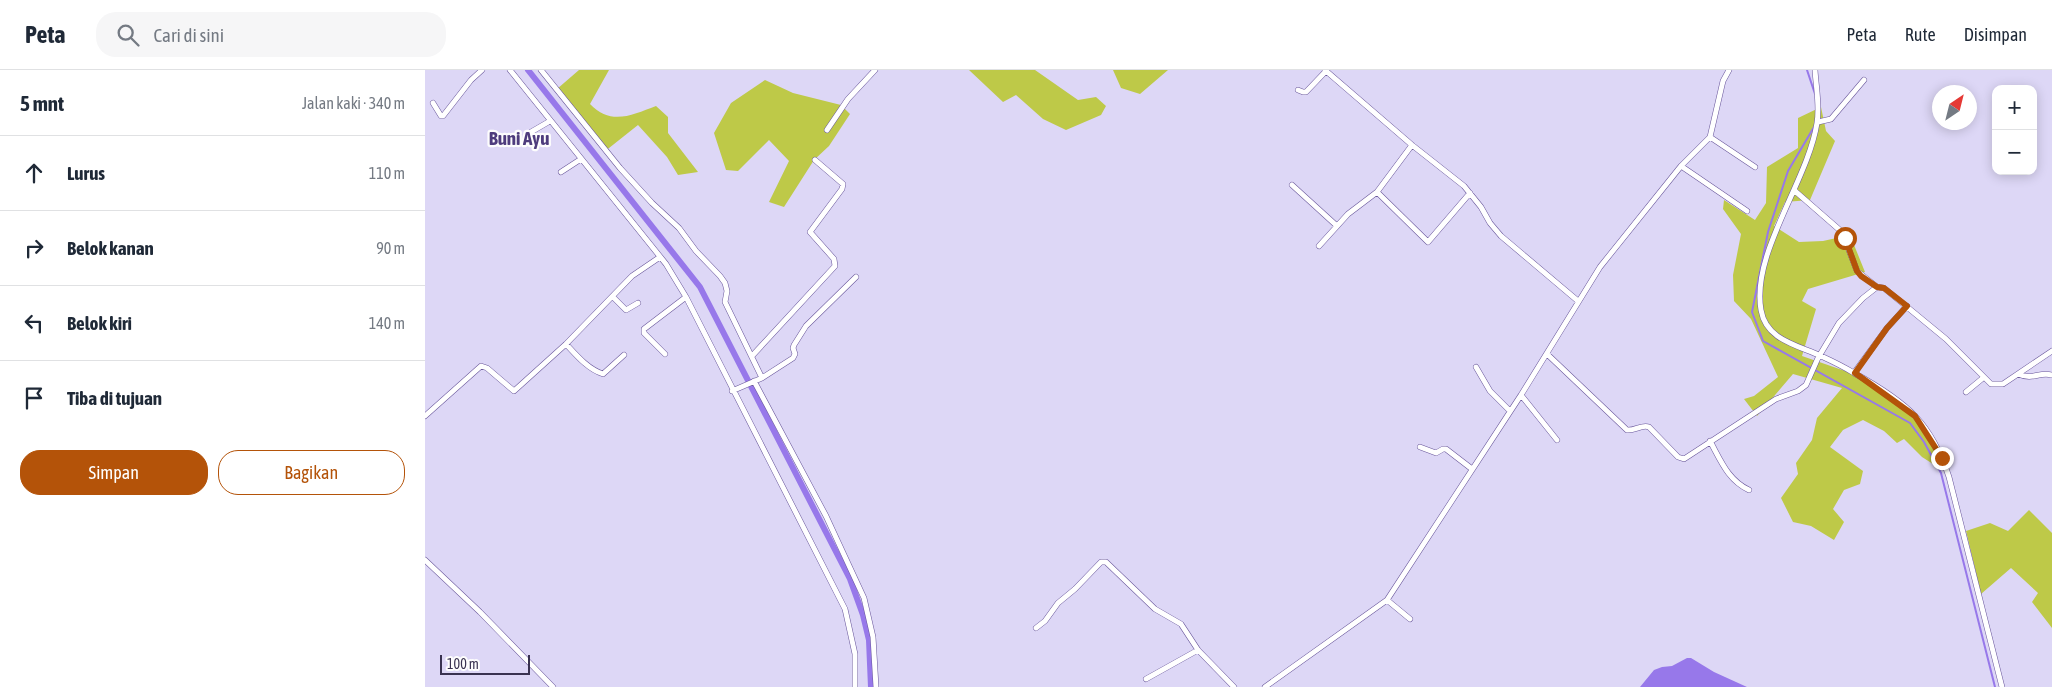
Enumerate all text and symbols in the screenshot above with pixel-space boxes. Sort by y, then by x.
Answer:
search box [96,12,446,57]
text: Peta [25,21,66,48]
icon: search [114,21,142,49]
text: Cari di sini [154,24,224,46]
text: Peta [1846,24,1877,45]
text: Rute [1905,24,1936,45]
text: Disimpan [1964,24,2027,45]
north arrow [1932,85,1977,130]
map controls [1992,85,2037,175]
button: + [1992,85,2037,130]
text: 5 mnt [20,91,64,115]
text: Jalan kaki · 340 m [302,94,405,112]
district label: Buni Ayu [489,127,549,149]
button: − [1992,130,2037,175]
icon: ahead [20,159,48,187]
text: Lurus [67,162,105,184]
text: 110 m [369,164,405,182]
route start [1834,227,1857,250]
icon: right [20,234,48,262]
text: Belok kanan [67,237,154,259]
text: 90 m [376,239,405,257]
icon: left [20,309,48,337]
text: Belok kiri [67,312,132,334]
text: 140 m [369,314,405,332]
icon: arrive [20,384,48,412]
text: Tiba di tujuan [67,387,162,409]
route end [1931,447,1954,470]
button: Simpan [20,450,208,495]
button: Bagikan [218,450,405,495]
scale bar [440,652,530,675]
text: 100 m [447,656,479,672]

